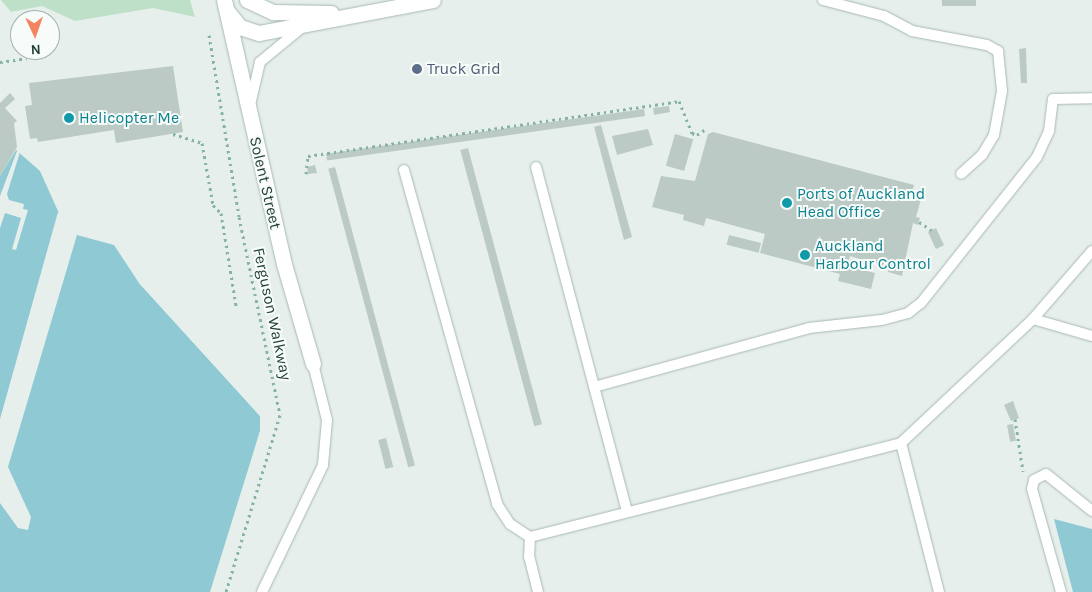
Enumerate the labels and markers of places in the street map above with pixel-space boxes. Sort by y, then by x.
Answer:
place label: Truck Grid [427,59,501,79]
marker: Truck Grid [411,63,423,75]
place label: Helicopter Me [79,108,179,128]
marker: Helicopter Me [63,112,75,124]
place label: Ports of Auckland Head Office [797,184,925,222]
marker: Ports of Auckland Head Office [781,197,793,209]
place label: Auckland Harbour Control [815,236,931,274]
marker: Auckland Harbour Control [799,249,811,261]

